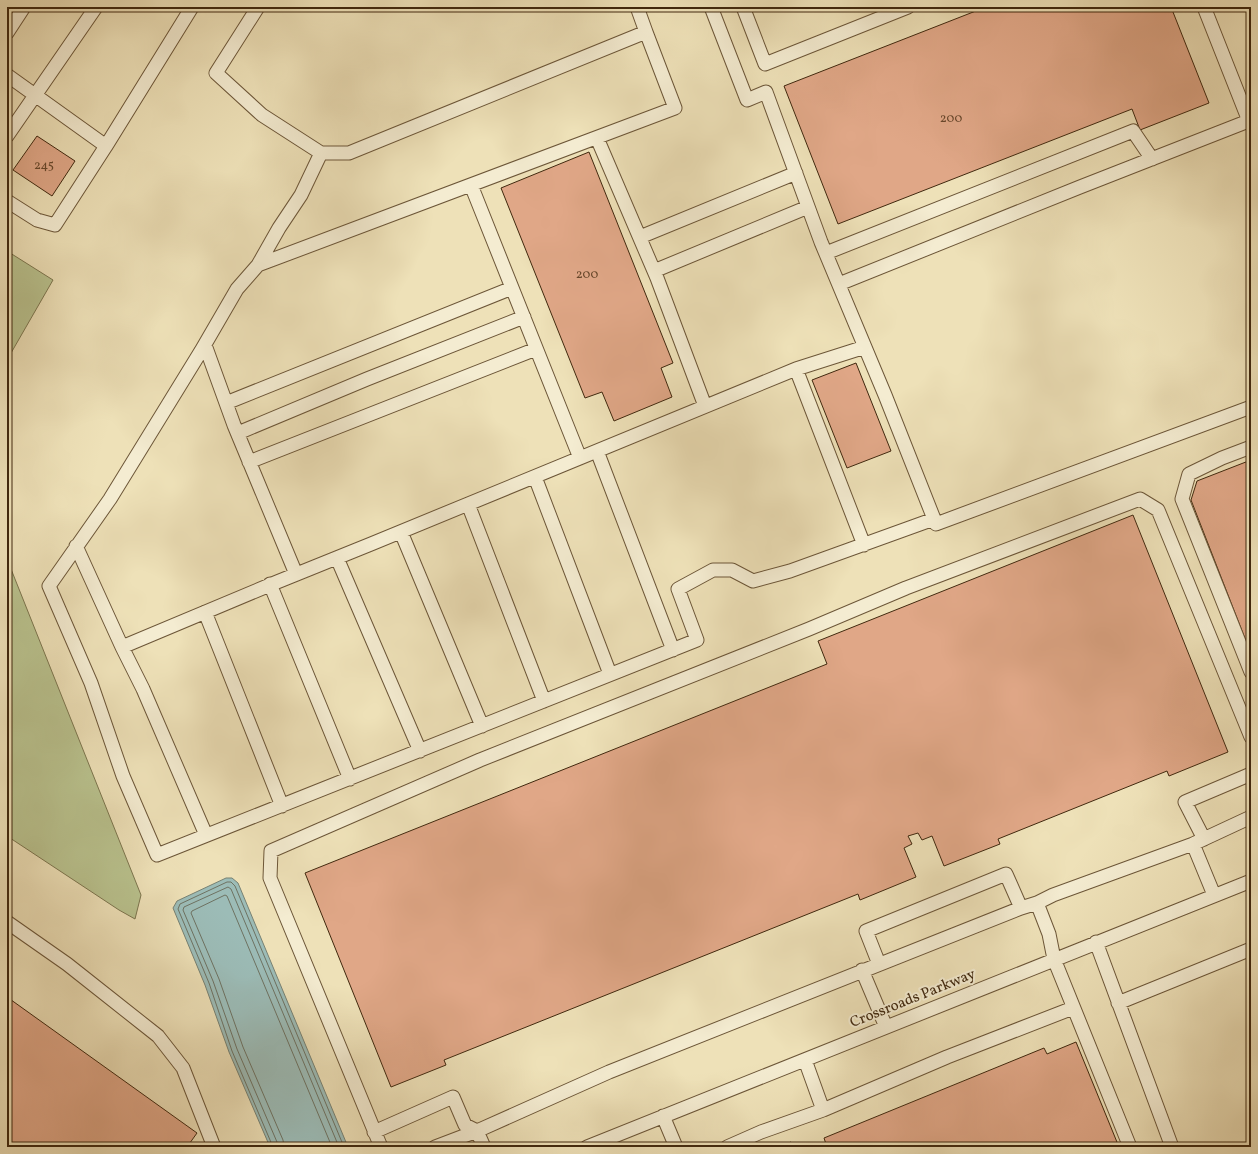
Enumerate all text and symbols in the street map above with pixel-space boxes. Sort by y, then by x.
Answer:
house number: 200 [940,110,963,128]
house number: 245 [34,157,54,175]
house number: 200 [576,266,599,284]
street label: Crossroads Parkway [847,964,979,1034]

